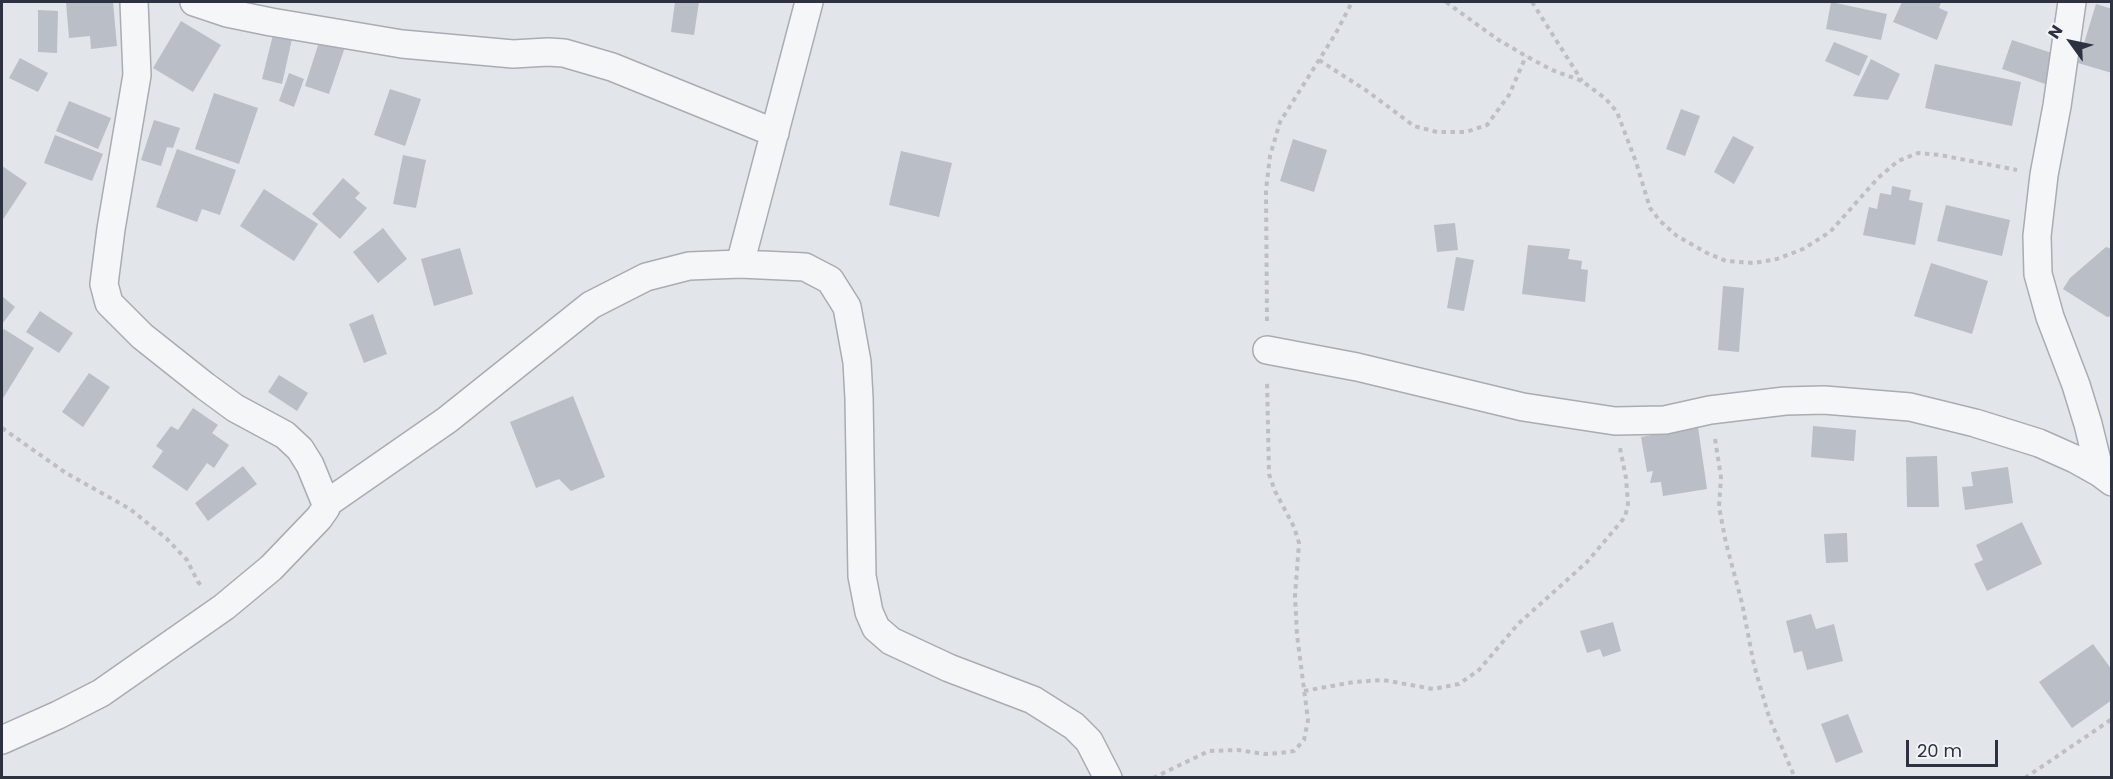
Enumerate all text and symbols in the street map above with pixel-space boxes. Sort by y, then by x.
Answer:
north arrow [2041,12,2101,72]
text: N [2043,21,2068,43]
scale bar [1909,728,2000,766]
text: 20 m [1917,738,1962,763]

